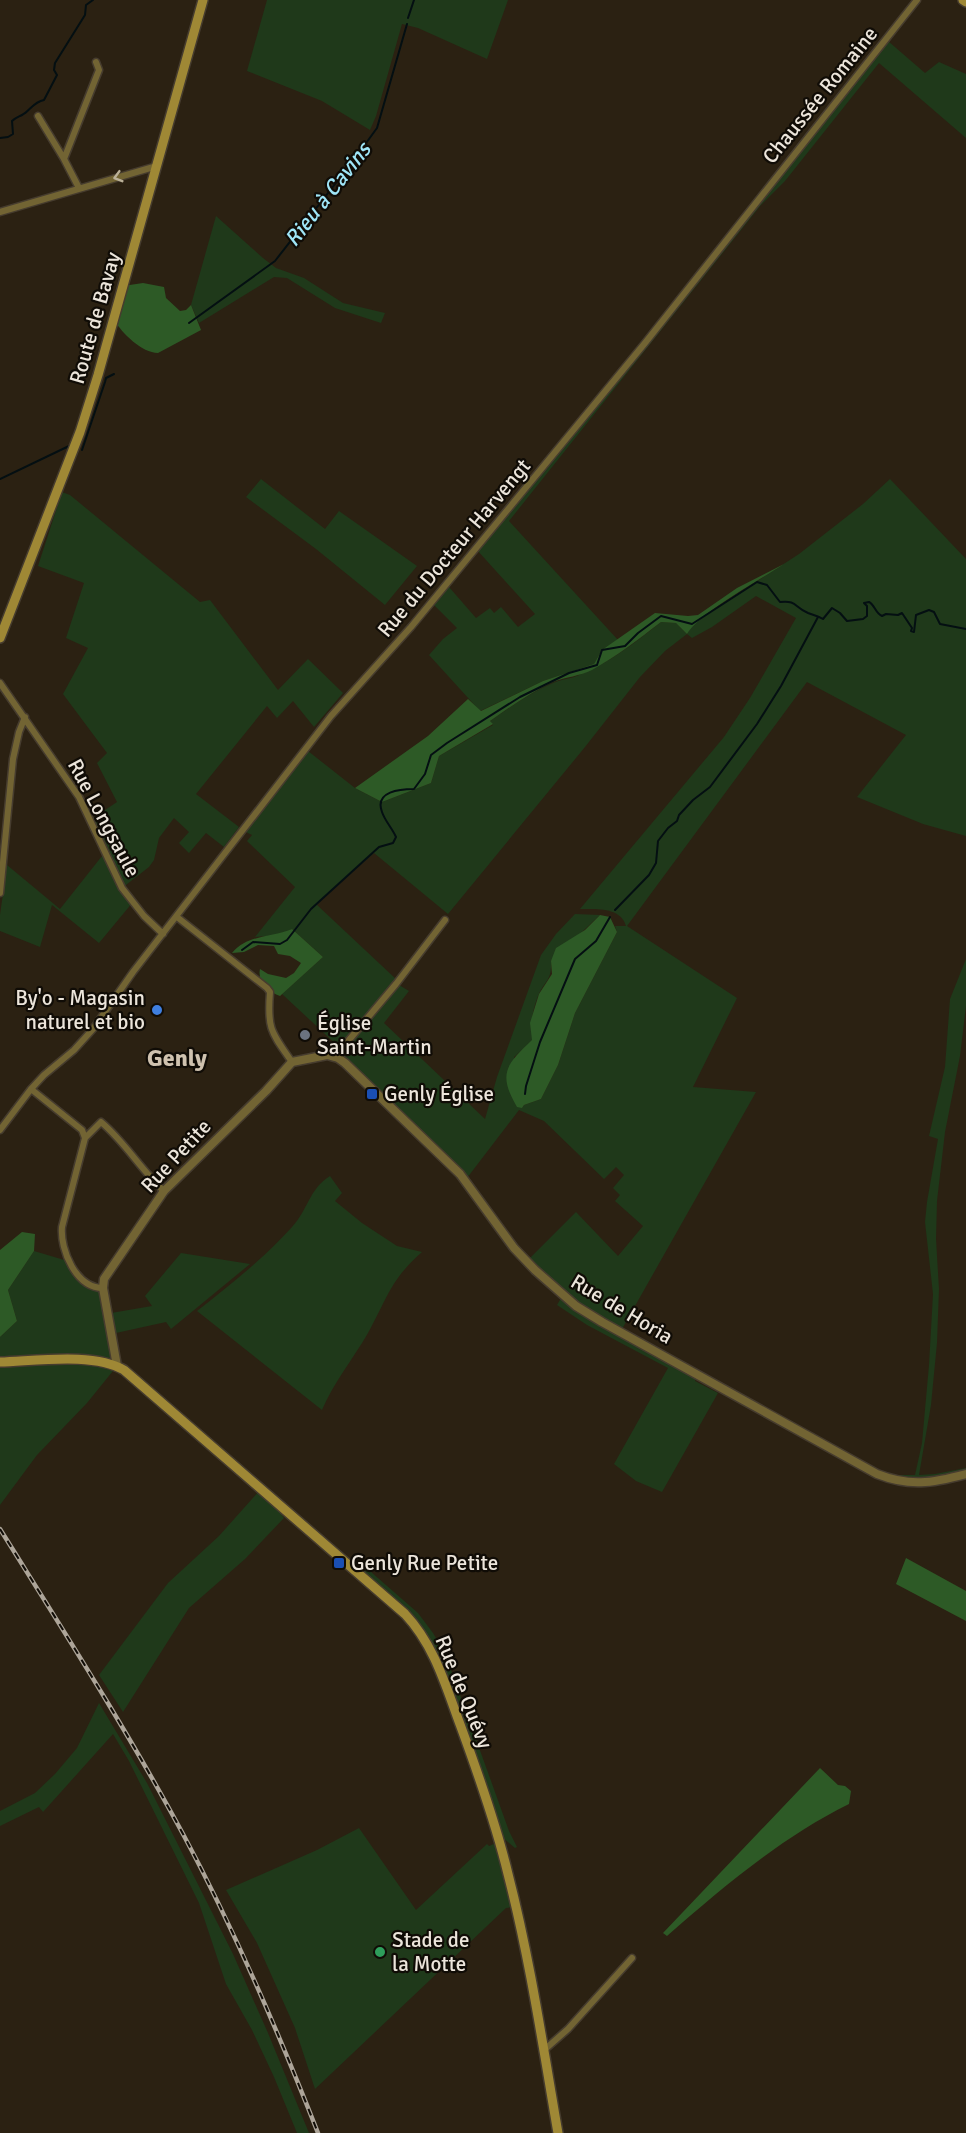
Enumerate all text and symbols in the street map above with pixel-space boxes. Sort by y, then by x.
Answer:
street label: Chaussée Romaine [757,21,883,169]
water label: Rieu à Cavins [278,135,378,252]
one-way arrow [113,170,124,182]
street label: Route de Bavay [64,249,126,387]
street label: Rue du Docteur Harvengt [372,454,536,642]
street label: Rue Longsaule [62,754,146,882]
place label: By'o - Magasin naturel et bio [15,985,145,1035]
marker: By'o - Magasin naturel et bio [150,1003,164,1017]
place label: Église Saint-Martin [317,1010,432,1060]
marker: Église Saint-Martin [298,1028,312,1042]
district label: Genly [147,1043,207,1073]
place label: Genly Église [384,1081,494,1107]
marker: Genly Église [365,1087,379,1101]
street label: Rue Petite [135,1114,217,1198]
street label: Rue de Horia [566,1268,678,1350]
place label: Genly Rue Petite [351,1550,498,1576]
marker: Genly Rue Petite [332,1556,346,1570]
street label: Rue de Quévy [430,1632,499,1753]
place label: Stade de la Motte [392,1927,469,1977]
marker: Stade de la Motte [373,1945,387,1959]

